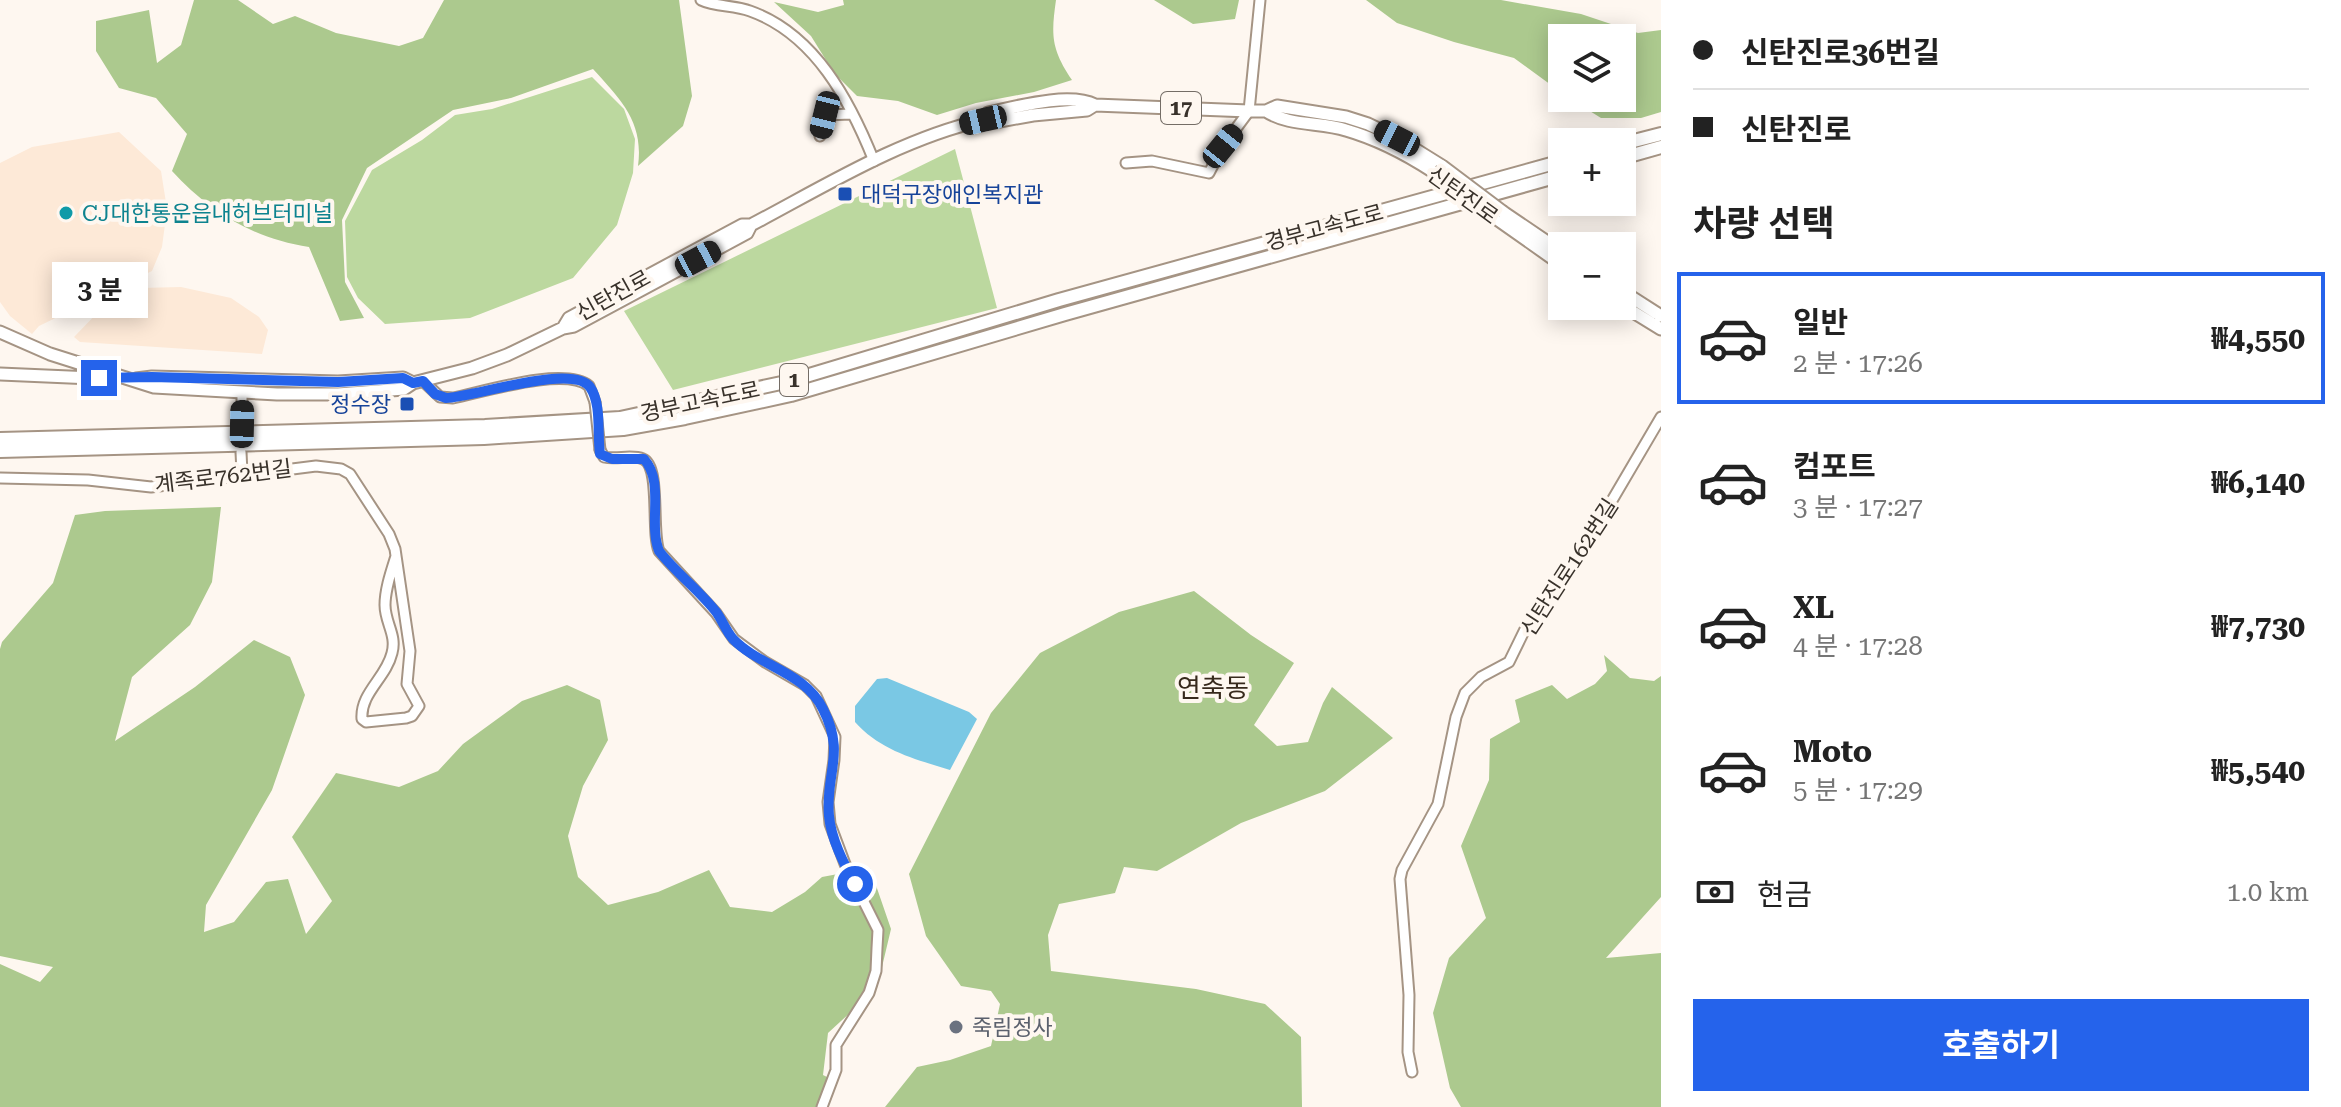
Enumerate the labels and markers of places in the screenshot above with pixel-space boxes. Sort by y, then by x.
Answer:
place label: 대덕구장애인복지관 [861,182,1043,207]
marker: 대덕구장애인복지관 [836,185,854,203]
place label: CJ대한통운읍내허브터미널 [82,201,333,226]
marker: CJ대한통운읍내허브터미널 [57,204,75,222]
place label: 정수장 [330,392,391,417]
marker: 정수장 [398,395,416,413]
place label: 죽림정사 [972,1015,1053,1040]
marker: 죽림정사 [947,1018,965,1036]

